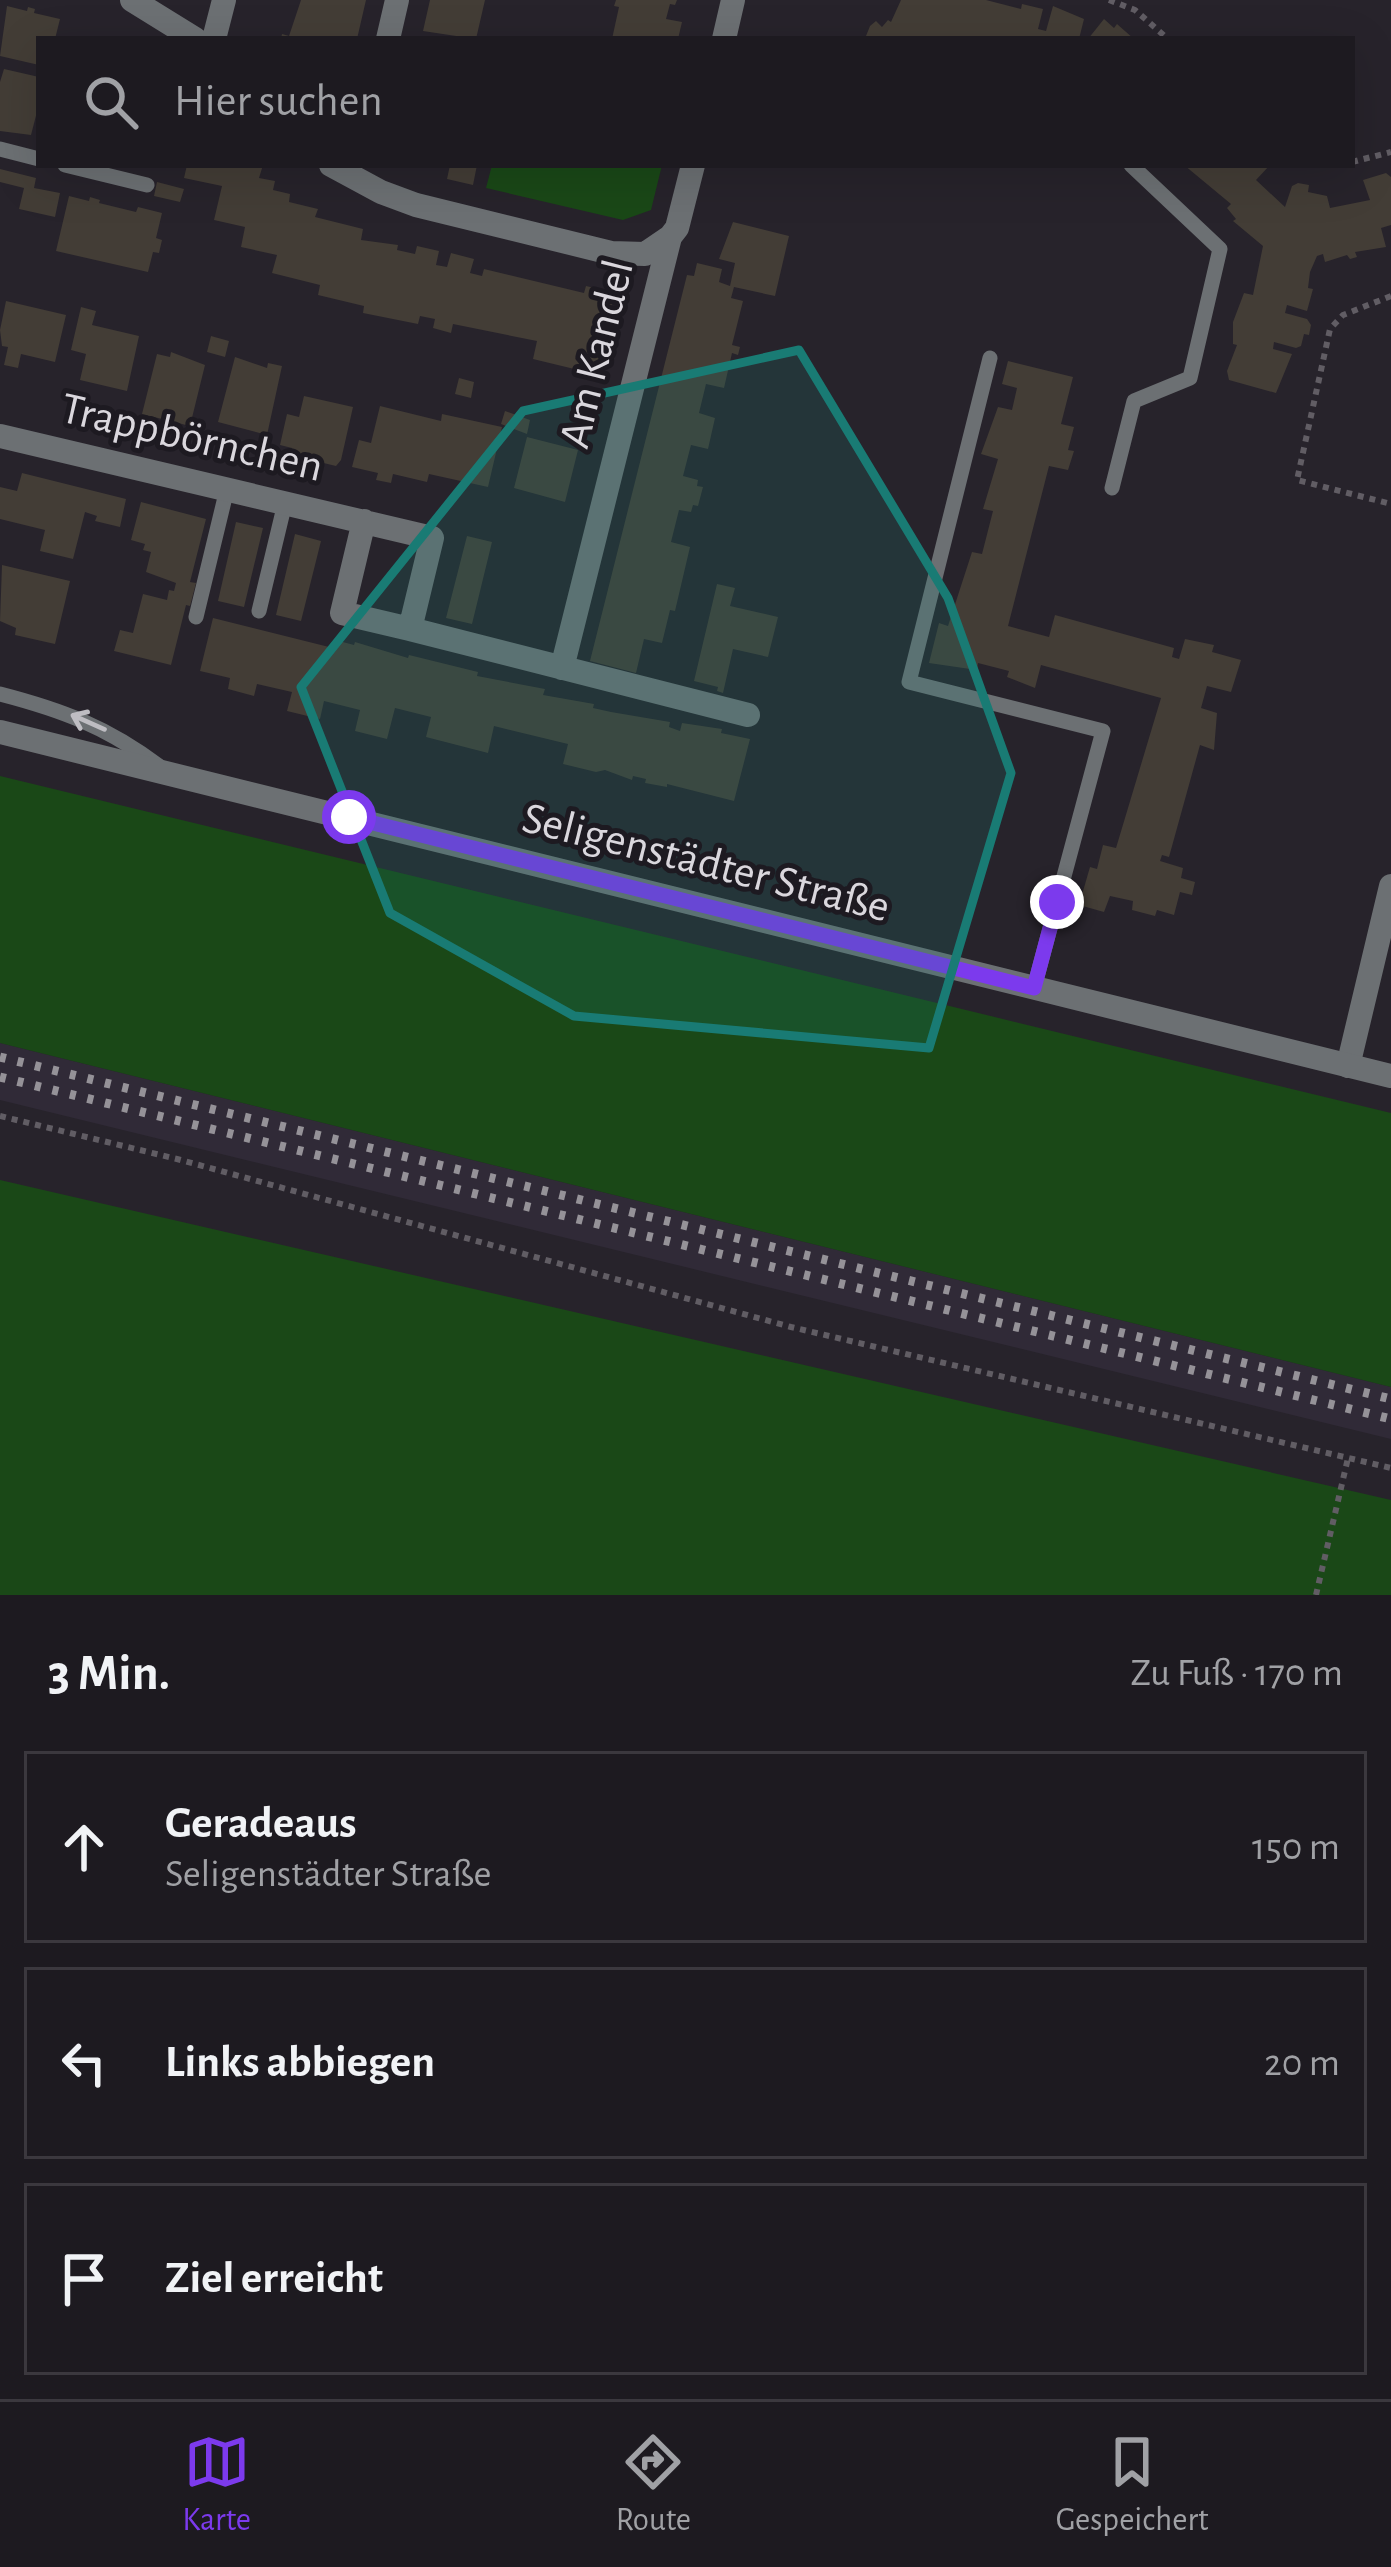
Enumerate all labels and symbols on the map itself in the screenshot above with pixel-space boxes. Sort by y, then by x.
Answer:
street label: Am Kandel [552,255,642,453]
street label: Trappbörnchen [57,386,327,490]
one-way arrow [71,710,107,732]
route start [322,790,376,844]
street label: Seligenstädter Straße [518,796,894,930]
route end [1030,875,1084,929]

